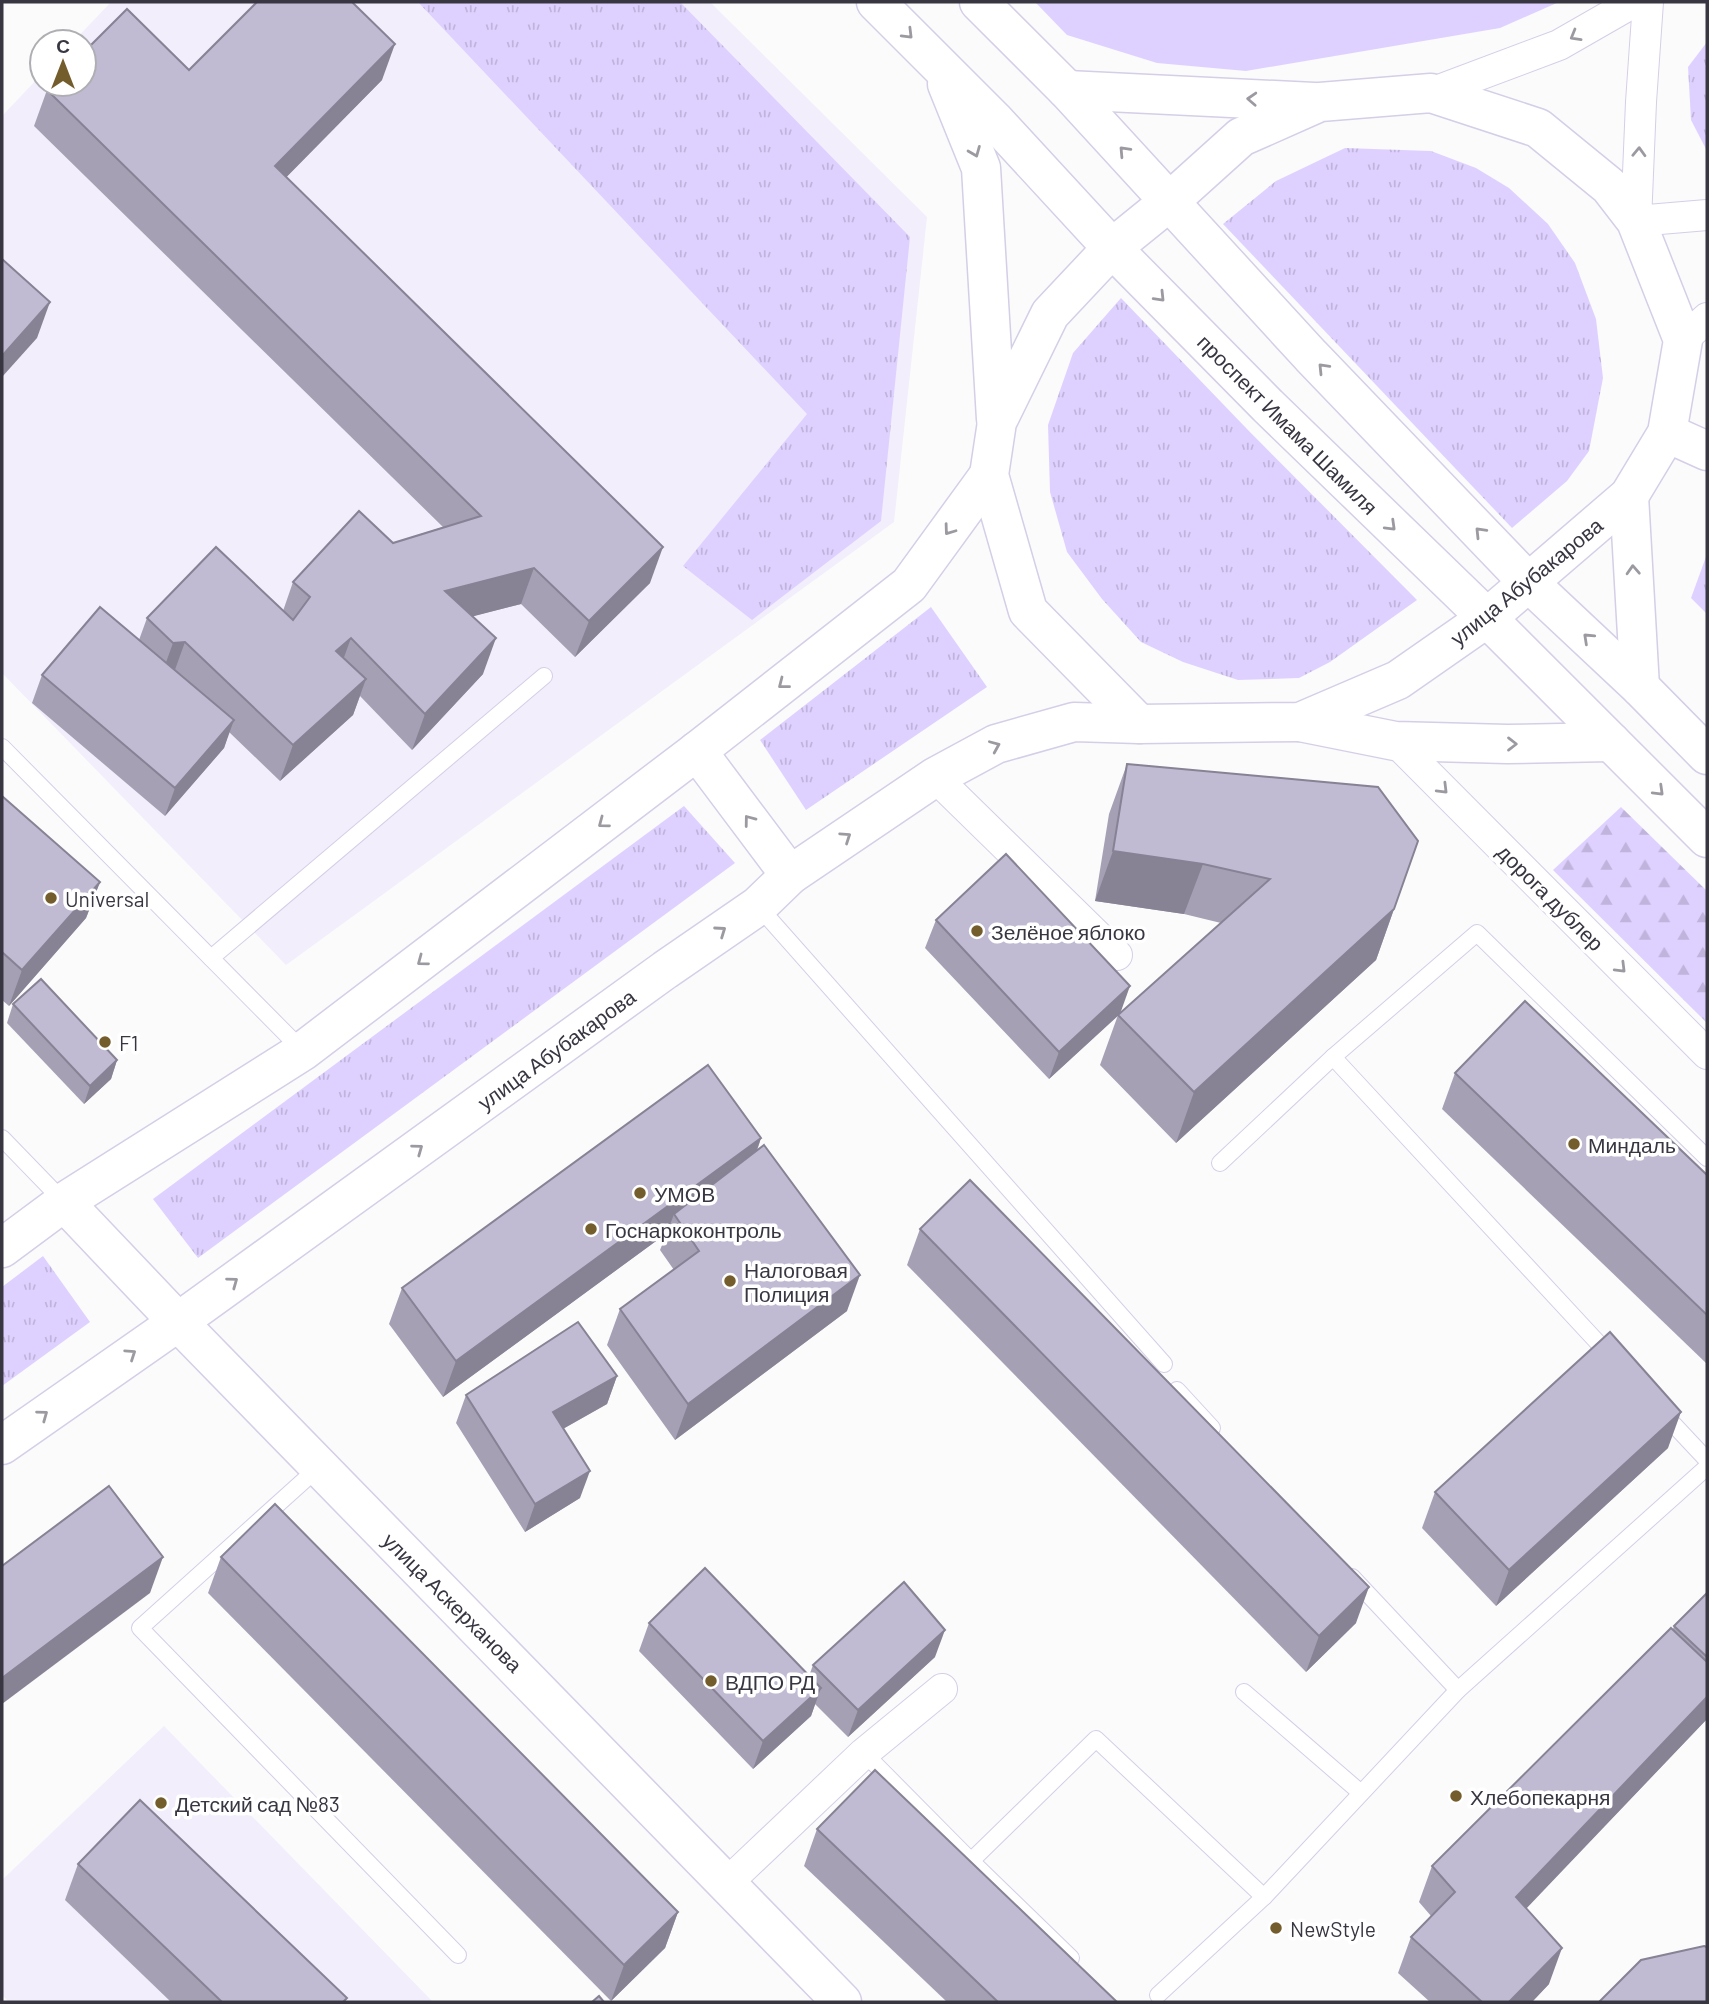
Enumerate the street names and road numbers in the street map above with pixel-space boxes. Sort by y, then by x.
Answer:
street label: проспект Имама Шамиля [1193,329,1383,519]
street label: улица Абубакарова [1445,512,1607,650]
street label: дорога дублер [1493,839,1609,955]
street label: улица Абубакарова [472,983,640,1115]
street label: улица Аскерханова [378,1527,528,1677]

